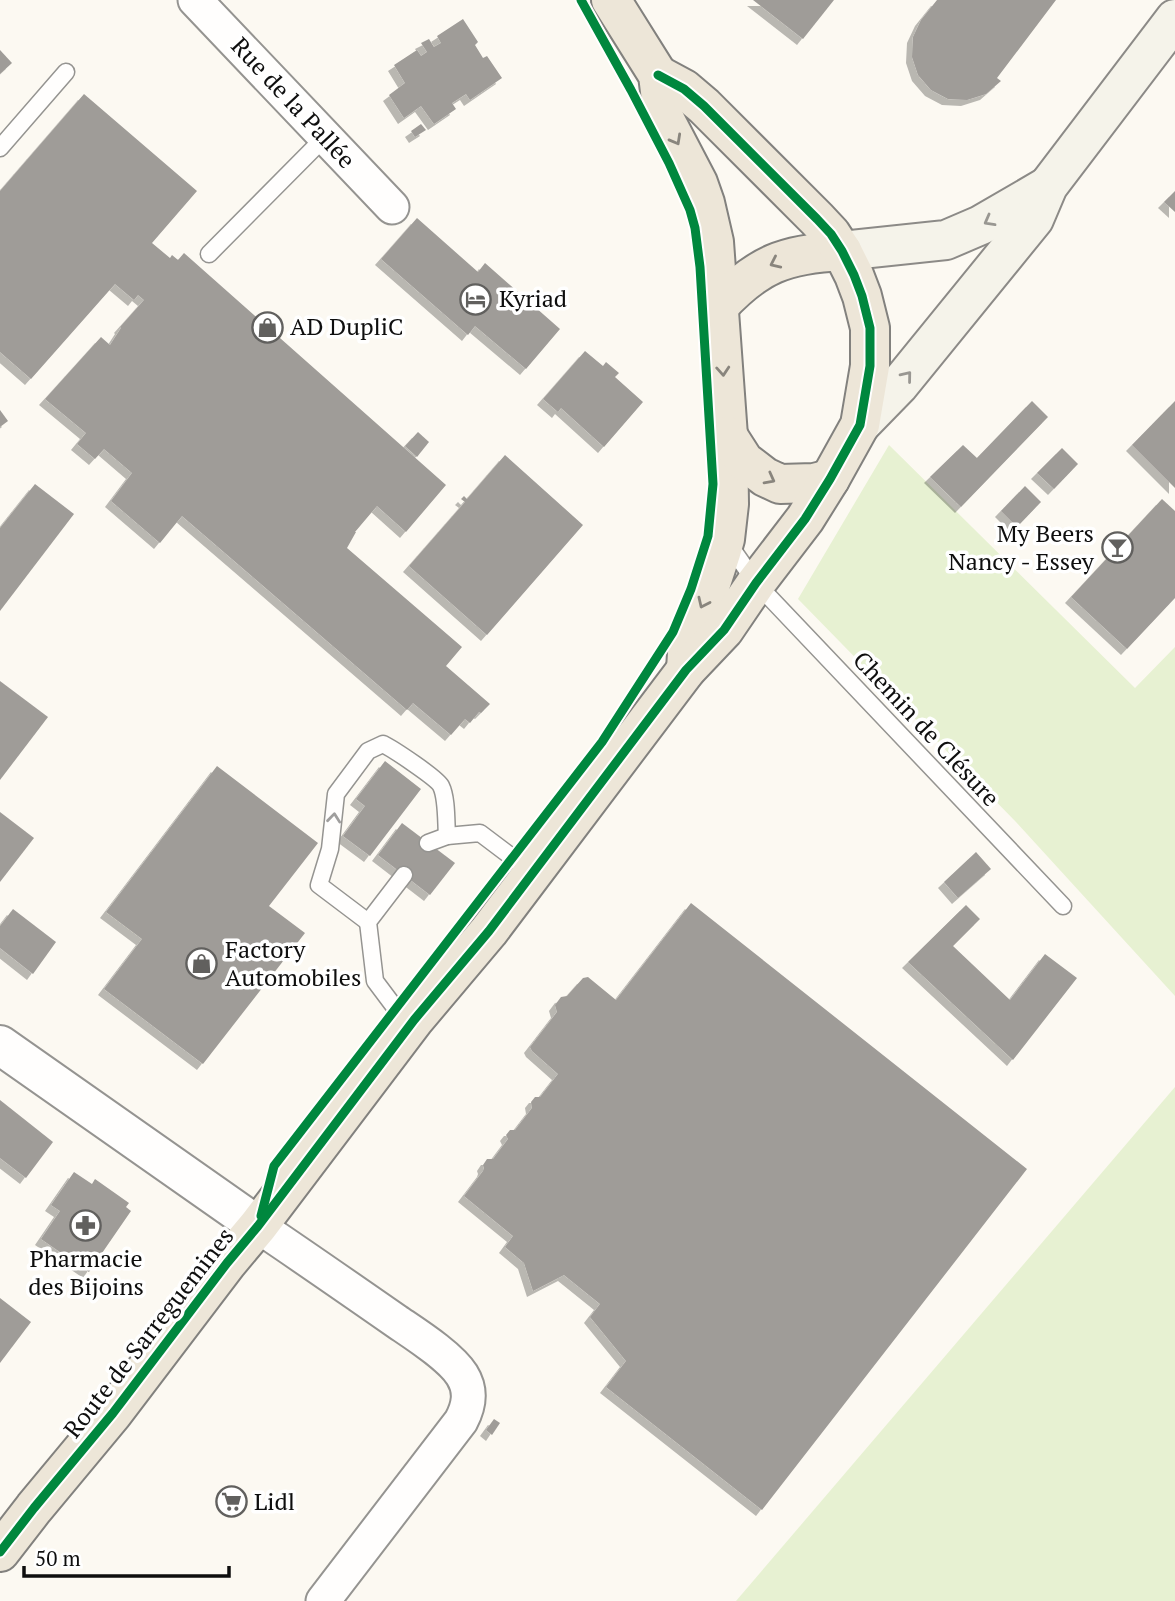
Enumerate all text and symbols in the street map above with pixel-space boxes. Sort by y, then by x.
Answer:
street label: Rue de la Pallée [225,30,363,175]
one-way arrow [668,133,681,145]
one-way arrow [984,212,996,226]
one-way arrow [770,255,782,269]
hotel icon: Kyriad [459,282,493,316]
place label: Kyriad [499,282,567,314]
shop icon: AD DupliC [250,310,284,344]
place label: AD DupliC [290,310,403,342]
one-way arrow [715,366,730,377]
one-way arrow [899,371,911,384]
one-way arrow [763,470,776,484]
place label: My Beers Nancy - Essey [948,517,1095,577]
bar icon: My Beers Nancy - Essey [1100,531,1134,565]
one-way arrow [697,596,711,608]
street label: Chemin de Clésure [846,644,1007,813]
one-way arrow [326,812,341,824]
place label: Factory Automobiles [225,933,361,993]
shop icon: Factory Automobiles [185,947,219,981]
pharmacy icon: Pharmacie des Bijoins [69,1208,103,1242]
street label: Route de Sarreguemines [56,1221,240,1444]
place label: Pharmacie des Bijoins [28,1242,144,1302]
supermarket icon: Lidl [214,1485,248,1519]
place label: Lidl [254,1485,295,1517]
scale bar [24,1534,229,1578]
text: 50 m [35,1544,81,1572]

